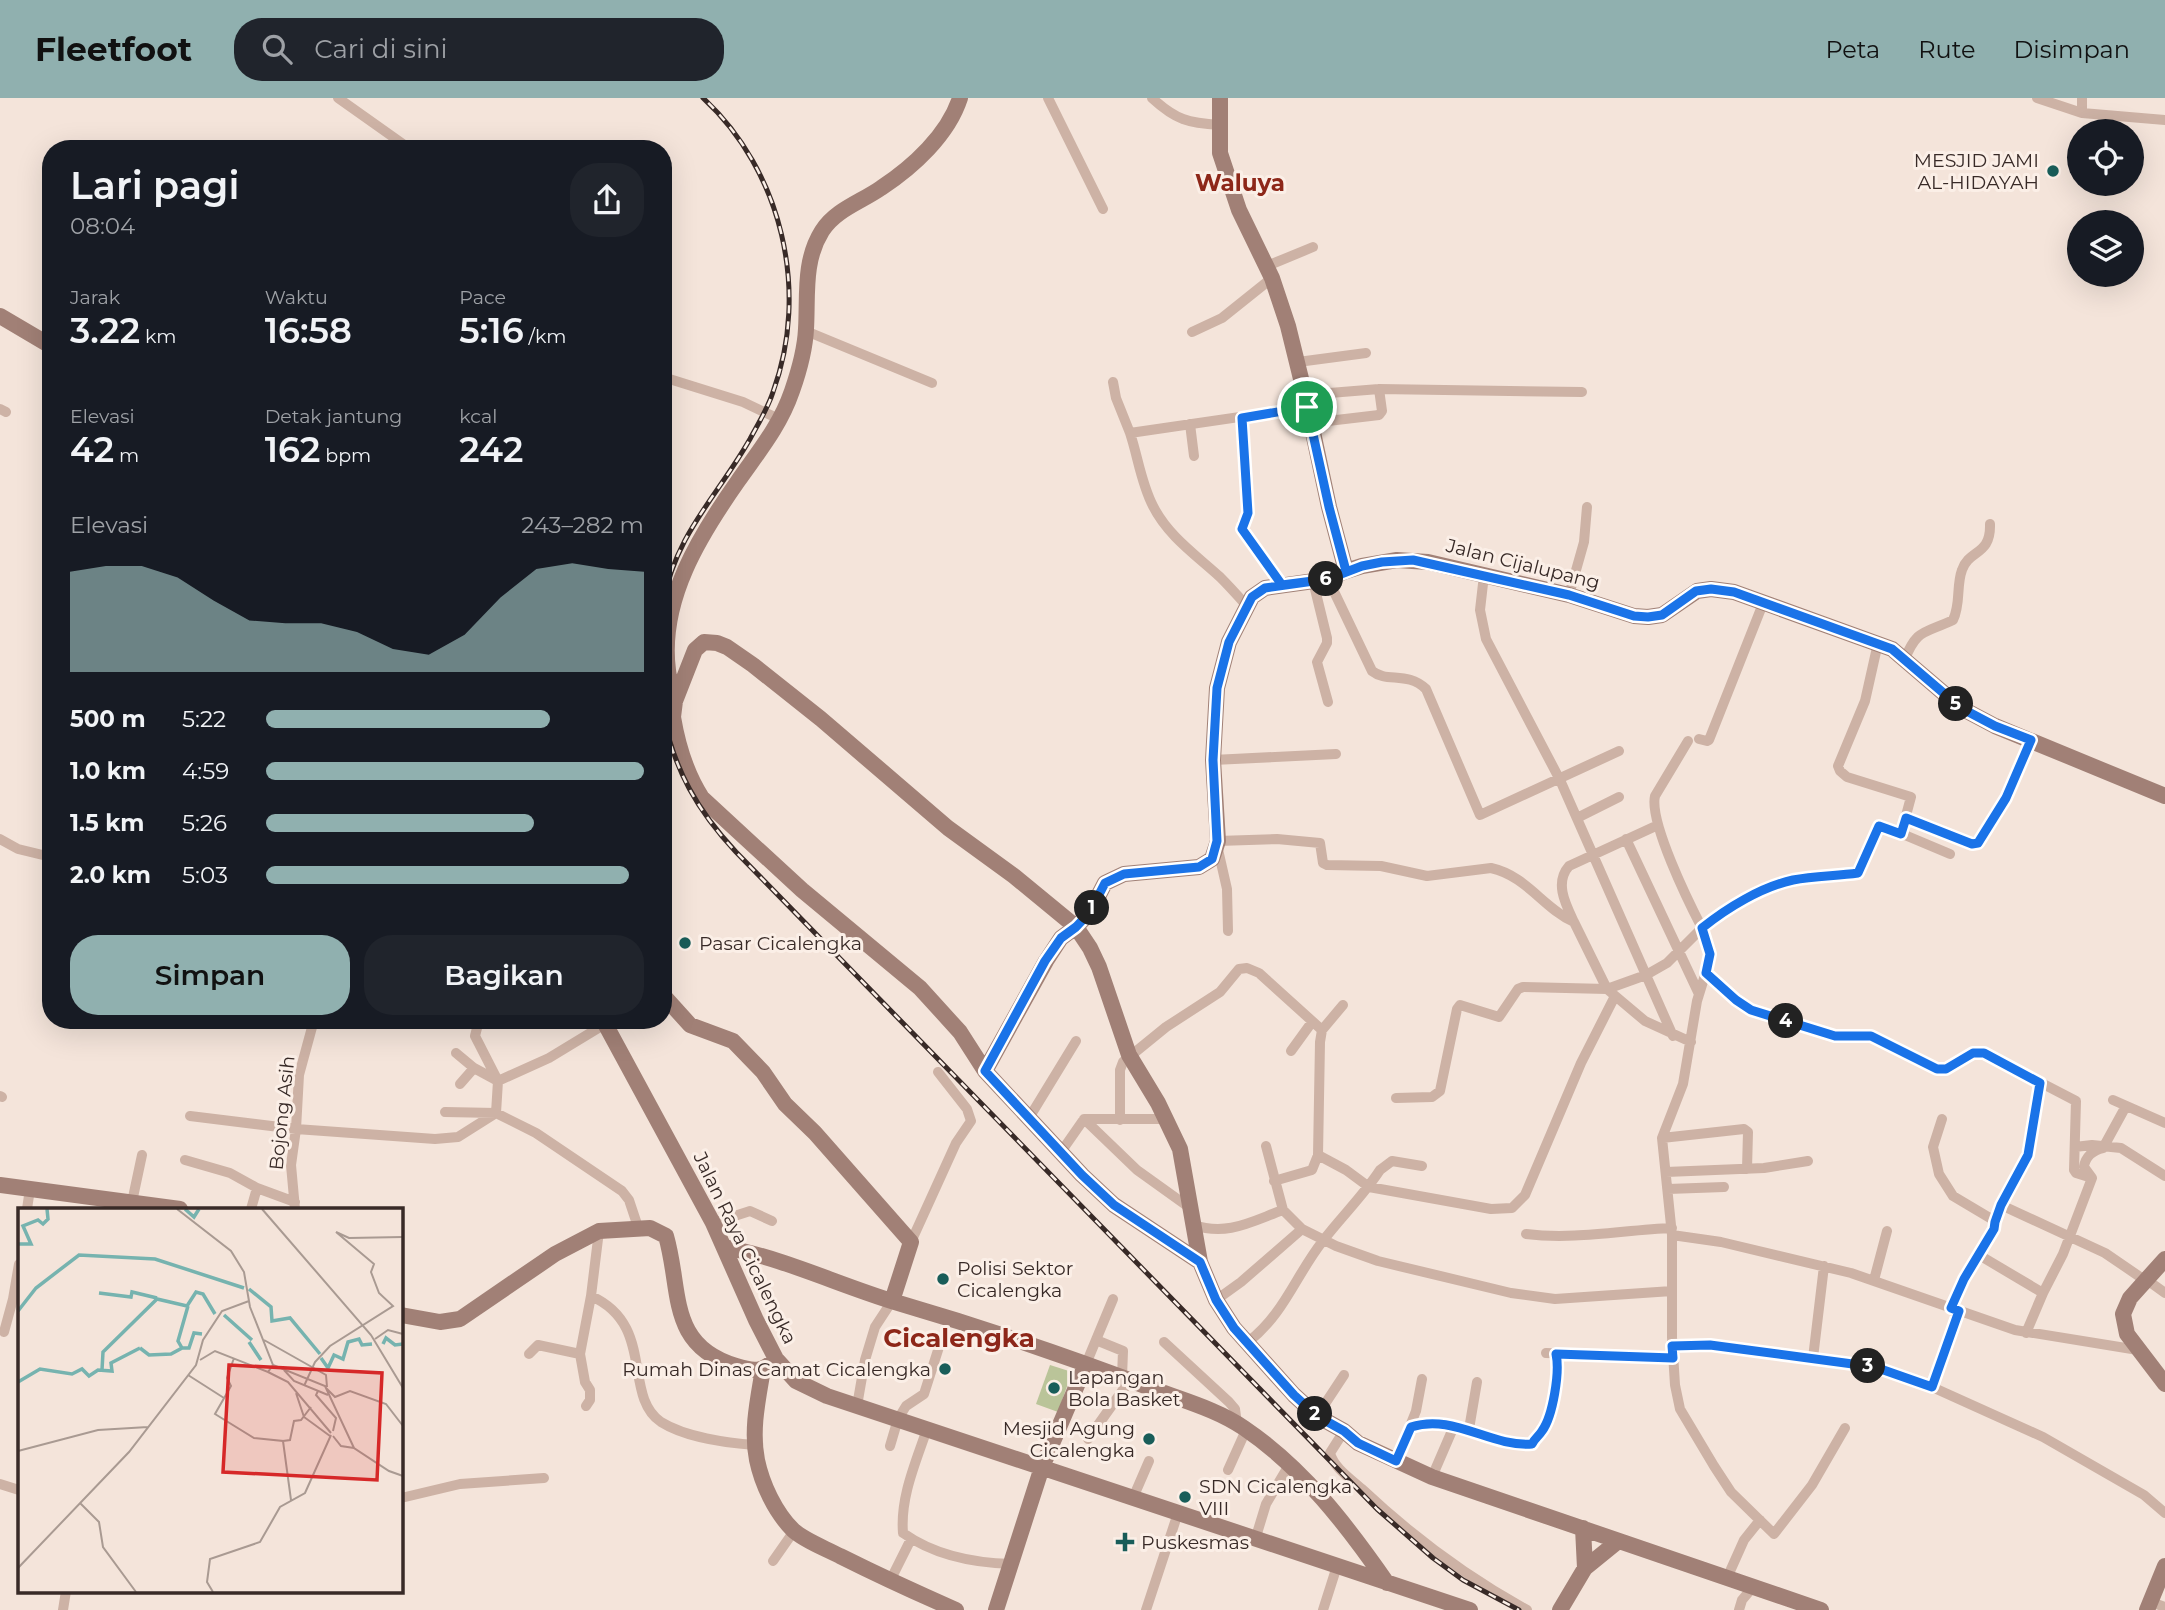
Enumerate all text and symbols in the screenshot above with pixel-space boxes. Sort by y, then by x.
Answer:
search box [234,18,724,81]
text: Fleetfoot [35,29,192,69]
icon: search [258,30,296,68]
text: Cari di sini [314,33,447,65]
text: Peta [1825,35,1880,64]
text: Rute [1918,35,1976,64]
text: Disimpan [2014,35,2130,64]
map controls [2067,119,2144,287]
button: locate [2067,119,2144,196]
place label: MESJID JAMI AL-HIDAYAH [1914,149,2039,194]
text: Lari pagi [70,162,239,209]
button: share [570,163,644,237]
marker: MESJID JAMI AL-HIDAYAH [2045,163,2061,179]
district label: Waluya [1195,169,1285,197]
button: layers [2067,210,2144,287]
text: 08:04 [70,212,135,240]
text: Jarak [70,286,120,309]
text: Waktu [265,286,328,309]
text: Pace [459,286,506,309]
text: 3.22 [70,309,140,352]
text: 16:58 [265,309,352,352]
text: 5:16 [459,309,524,352]
text: km [140,325,176,348]
text: /km [524,325,566,348]
pin [1277,377,1337,437]
icon: arrive [1288,388,1326,426]
text: Elevasi [70,405,135,428]
text: Detak jantung [265,405,402,428]
text: kcal [459,405,497,428]
text: 42 [70,428,114,471]
text: 162 [265,428,320,471]
text: 242 [459,428,523,471]
text: m [114,444,139,467]
text: bpm [320,444,371,467]
text: Elevasi [70,511,148,539]
text: 243–282 m [521,511,644,539]
street label: Jalan Cijalupang [1443,534,1602,594]
pin: 6 [1308,561,1344,596]
text: 6 [1319,567,1332,590]
pin: 5 [1938,686,1974,722]
text: 5 [1950,692,1961,715]
text: 500 m [70,705,146,733]
text: 5:22 [182,705,226,733]
text: 1.0 km [70,757,146,785]
text: 4:59 [182,757,229,785]
text: 1.5 km [70,809,144,837]
text: 5:26 [182,809,227,837]
text: 2.0 km [70,861,151,889]
text: 5:03 [182,861,228,889]
pin: 1 [1074,890,1110,926]
text: 1 [1088,896,1095,919]
place label: Pasar Cicalengka [699,932,862,955]
button: Simpan [70,935,350,1015]
button: Bagikan [364,935,644,1015]
marker: Pasar Cicalengka [677,935,693,951]
pin: 4 [1768,1004,1803,1038]
text: 4 [1779,1009,1792,1032]
street label: Bojong Asih [265,1055,299,1171]
street label: Jalan Raya Cicalengka [688,1147,802,1348]
inset map [18,1208,402,1592]
place label: Polisi Sektor Cicalengka [957,1257,1073,1302]
marker: Polisi Sektor Cicalengka [935,1271,951,1287]
district label: Cicalengka [883,1322,1035,1354]
pin: 3 [1850,1348,1885,1384]
text: 3 [1862,1354,1873,1377]
place label: Rumah Dinas Camat Cicalengka [622,1358,931,1381]
marker: Rumah Dinas Camat Cicalengka [937,1361,953,1377]
place label: Lapangan Bola Basket [1068,1366,1181,1411]
marker: Lapangan Bola Basket [1046,1380,1062,1396]
pin: 2 [1298,1396,1332,1432]
text: 2 [1309,1402,1320,1425]
place label: Mesjid Agung Cicalengka [1003,1417,1135,1462]
marker: Mesjid Agung Cicalengka [1141,1431,1157,1447]
place label: SDN Cicalengka VIII [1199,1475,1352,1520]
marker: SDN Cicalengka VIII [1177,1489,1193,1505]
place label: Puskesmas [1141,1531,1249,1554]
marker: Puskesmas [1115,1532,1135,1552]

